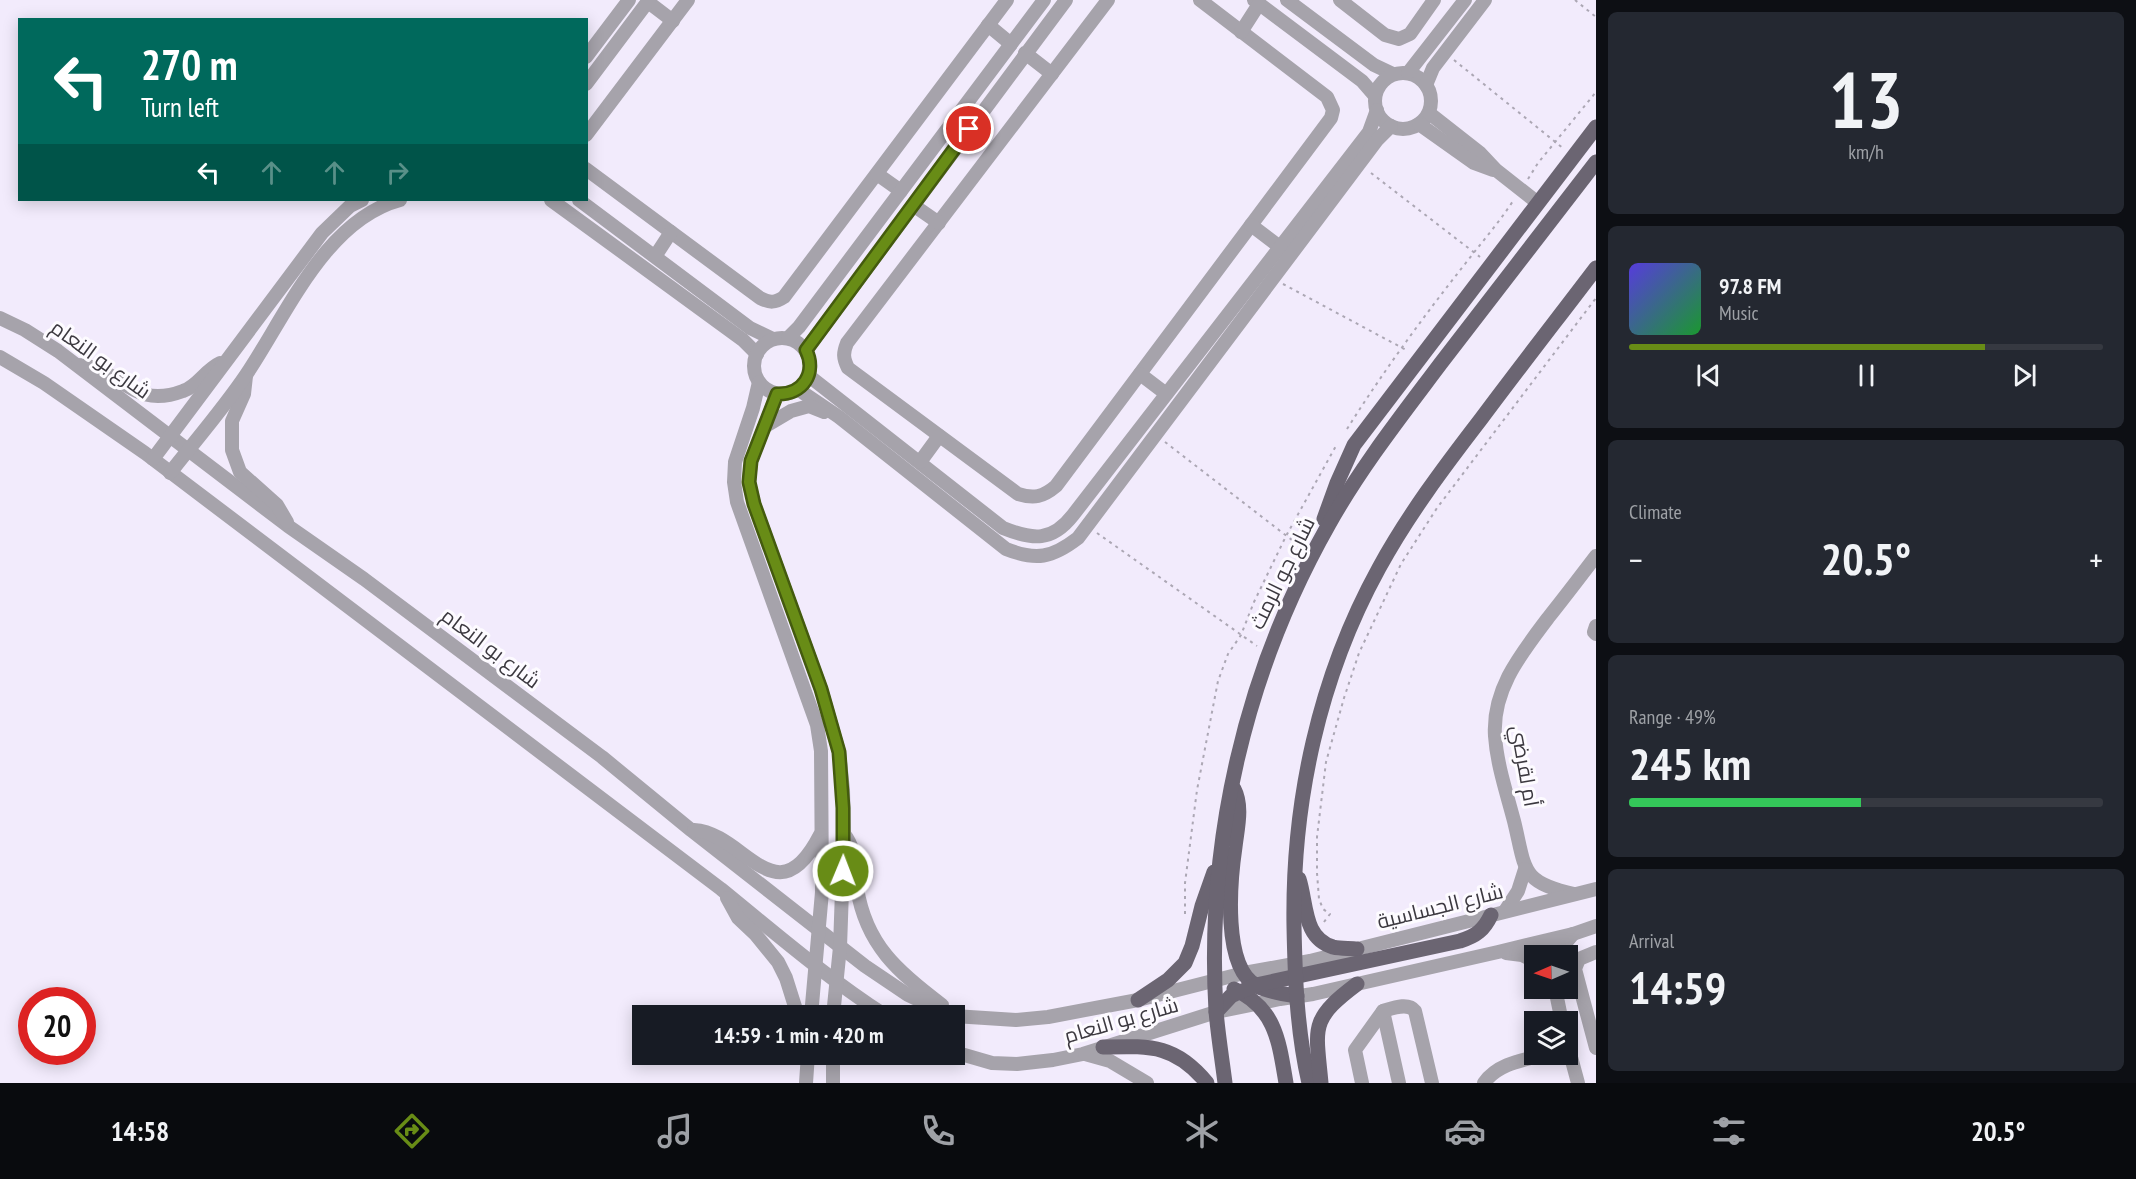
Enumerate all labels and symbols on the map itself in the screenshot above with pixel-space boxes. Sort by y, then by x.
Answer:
pin [943,103,994,154]
street label: شارع بو النعام [45,314,157,405]
street label: شارع جو الرمث [1243,512,1322,634]
street label: شارع بو النعام [435,602,546,695]
street label: أم لقرضي [1503,723,1545,809]
position arrow [811,839,875,903]
street label: شارع الجساسية [1374,877,1506,936]
north arrow [1524,945,1578,999]
speed limit sign: 20 [18,987,96,1065]
street label: شارع بو النعام [1061,991,1182,1050]

